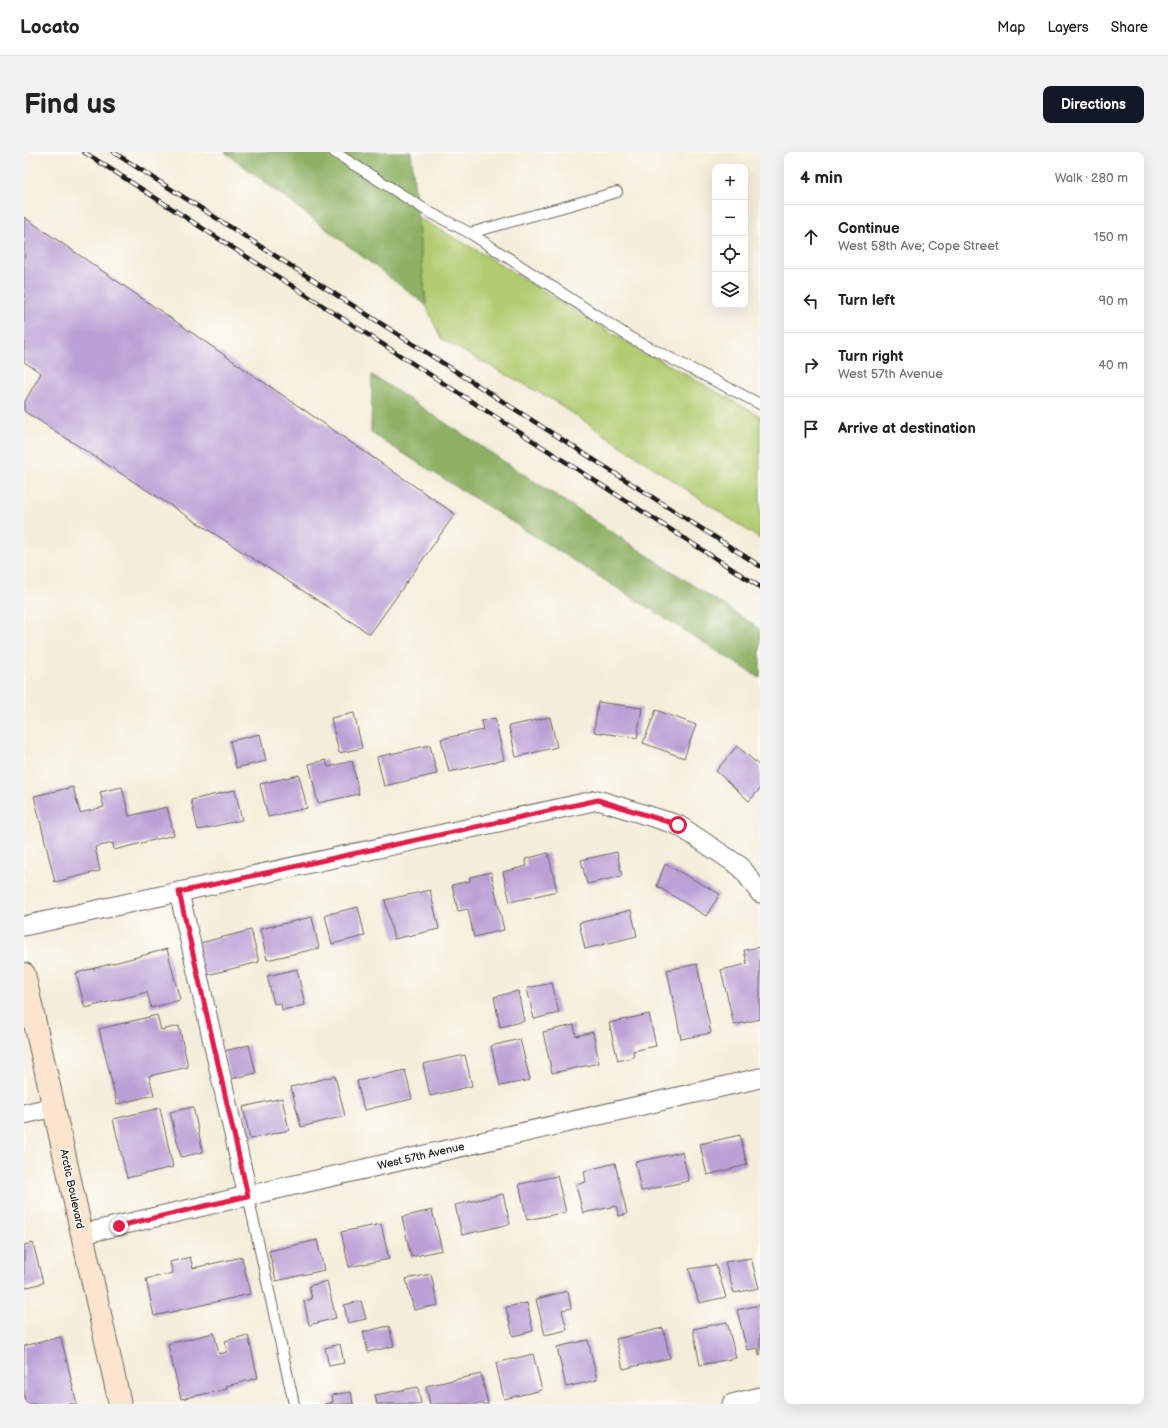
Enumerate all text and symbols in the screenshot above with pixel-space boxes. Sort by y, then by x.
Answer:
text: Locato [20,16,80,39]
text: Map [997,19,1025,36]
text: Layers [1047,19,1089,36]
text: Share [1111,19,1148,36]
button: Directions [1043,86,1144,123]
text: Find us [24,88,116,121]
map controls [712,164,748,308]
button: + [712,164,748,200]
text: 4 min [800,168,843,188]
text: Walk · 280 m [1055,170,1128,186]
button: − [712,200,748,236]
text: Continue [838,219,900,238]
icon: ahead [800,226,822,248]
text: 150 m [1094,229,1128,245]
button: locate [712,236,748,272]
text: West 58th Ave; Cope Street [838,238,999,254]
button: layers [712,272,748,308]
icon: left [800,290,822,312]
text: Turn left [838,291,895,310]
text: 90 m [1099,293,1128,309]
text: Turn right [838,347,903,366]
icon: right [800,354,822,376]
text: 40 m [1098,357,1128,373]
text: West 57th Avenue [838,366,943,382]
icon: arrive [800,418,822,440]
text: Arrive at destination [838,419,976,438]
route start [669,816,687,834]
street label: West 57th Avenue [376,1140,466,1172]
street label: Arctic Boulevard [57,1148,87,1230]
route end [110,1217,128,1235]

